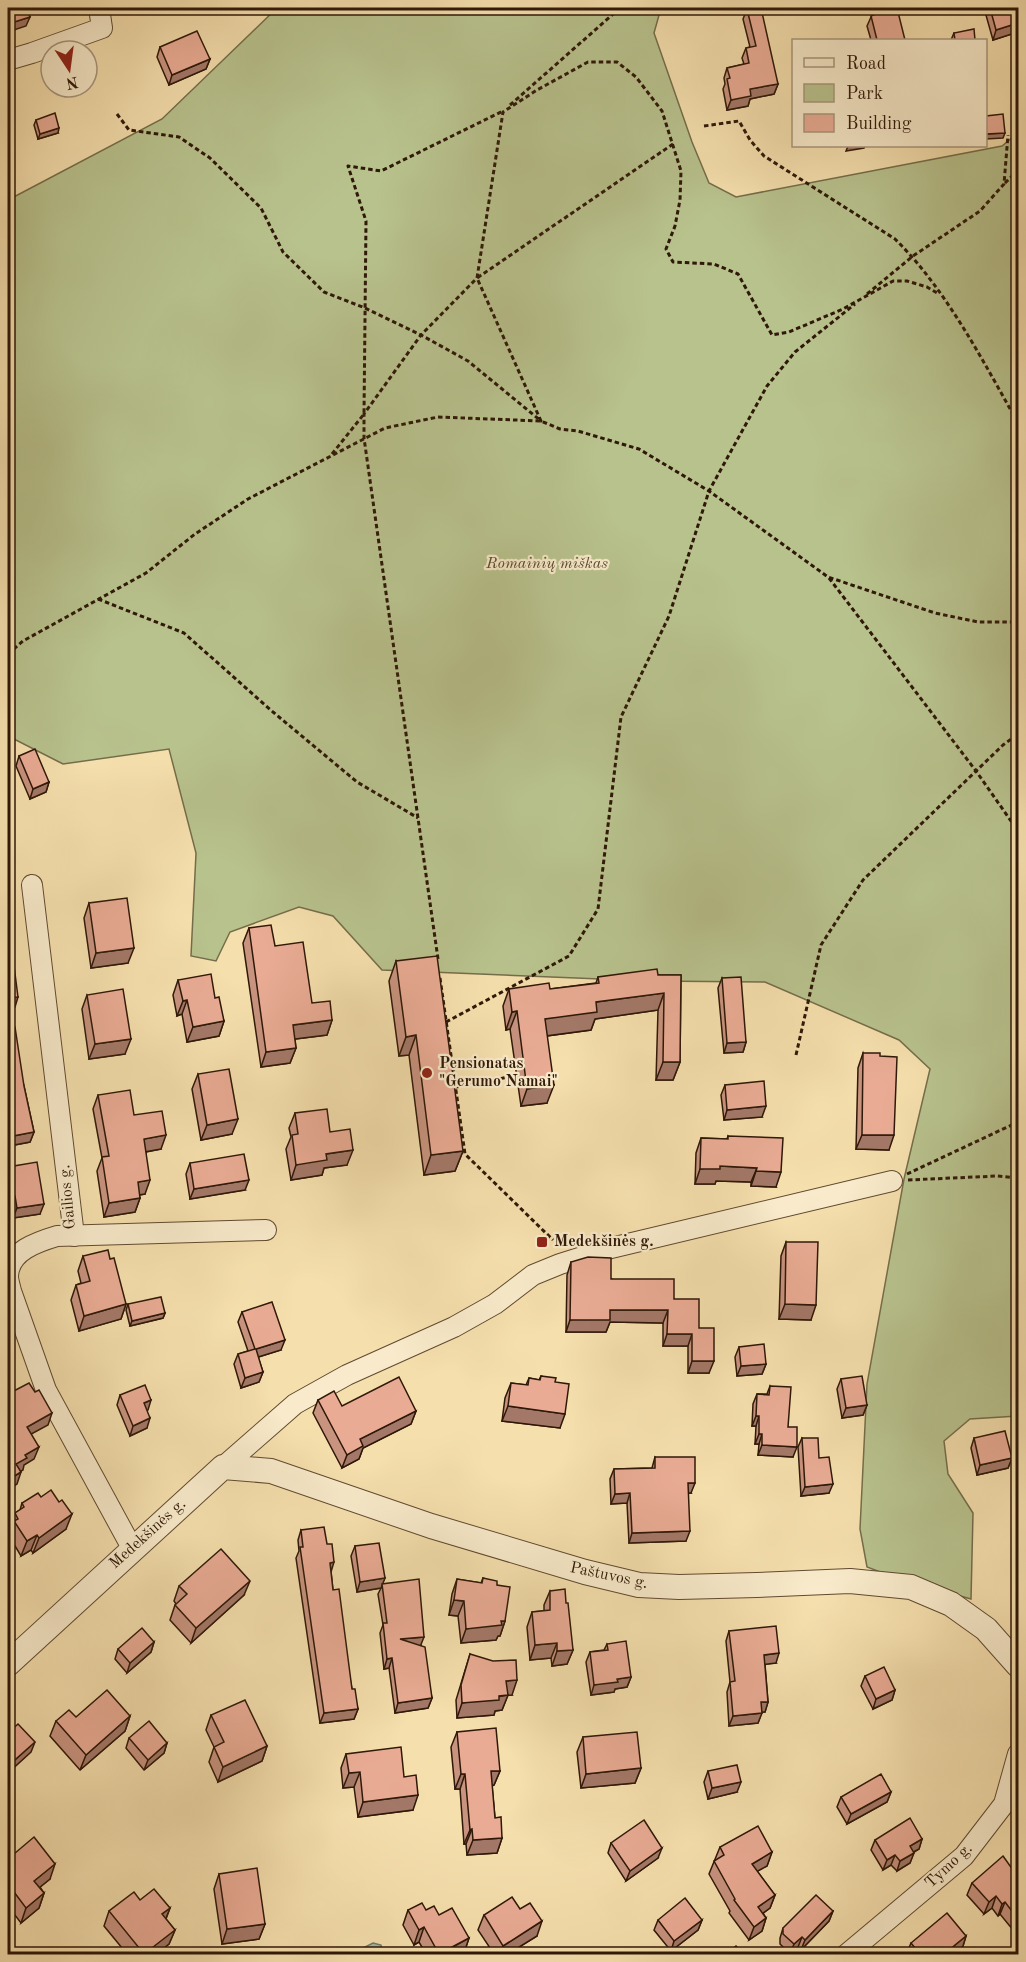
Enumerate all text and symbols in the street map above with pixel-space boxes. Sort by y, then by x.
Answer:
north arrow [39,39,99,99]
legend [792,39,987,147]
text: Road [846,55,886,73]
text: N [63,72,80,91]
text: Park [846,85,883,103]
text: Building [846,115,912,133]
park label: Romainių miškas [485,556,608,572]
place label: Pensionatas "Gerumo Namai" [439,1056,558,1090]
marker: Pensionatas "Gerumo Namai" [420,1066,434,1080]
street label: Gailios g. [57,1164,79,1230]
place label: Medekšinės g. [554,1234,654,1250]
marker: Medekšinės g. [535,1235,549,1249]
street label: Medekšinės g. [107,1496,189,1572]
street label: Paštuvos g. [569,1560,649,1592]
street label: Tymo g. [922,1840,976,1892]

